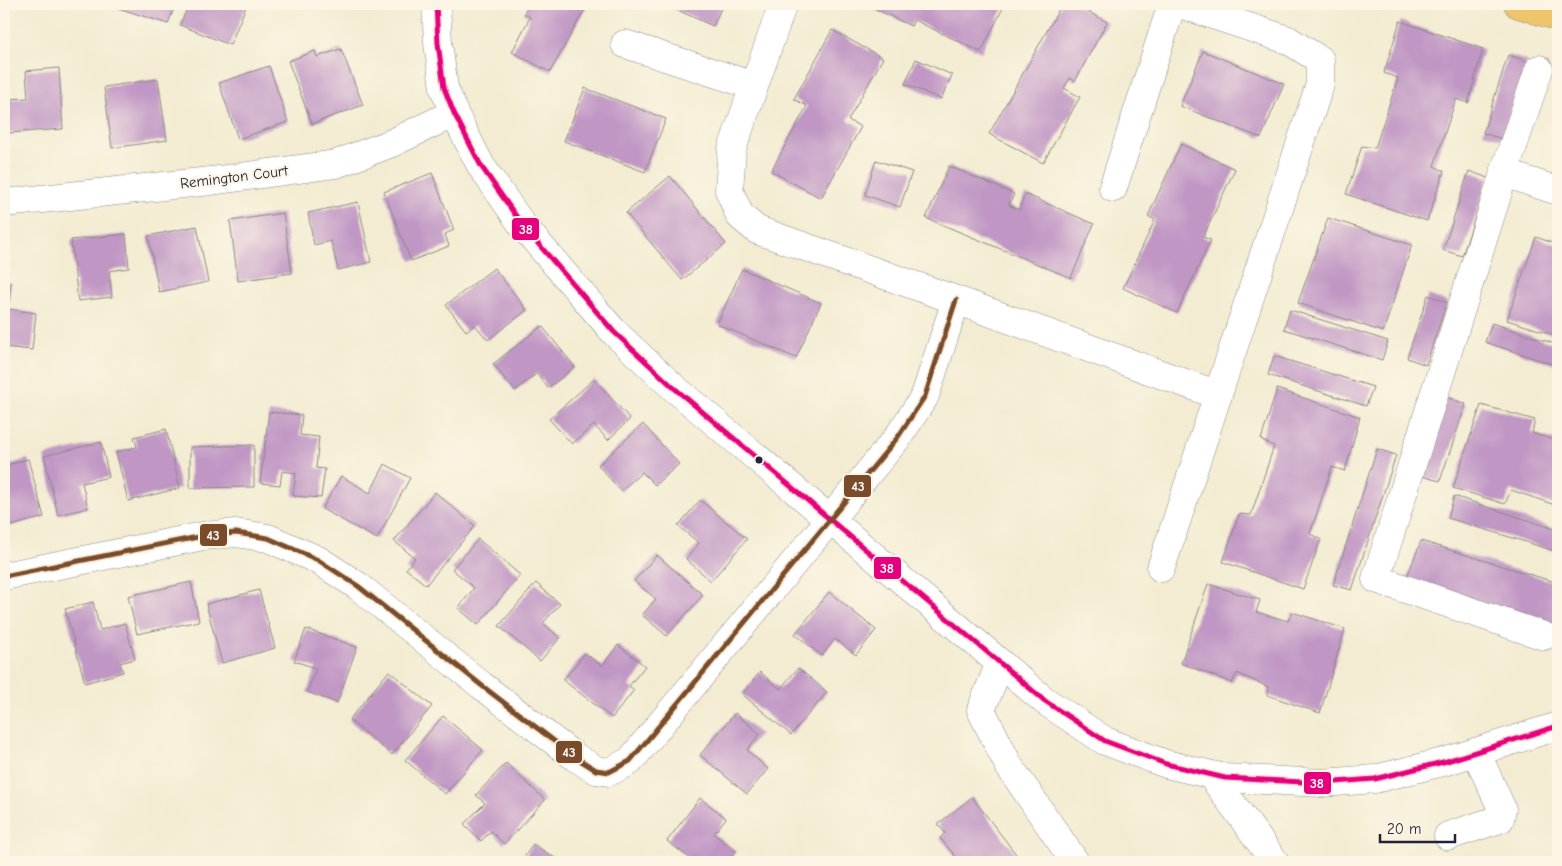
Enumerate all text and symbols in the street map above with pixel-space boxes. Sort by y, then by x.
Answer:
street label: Remington Court [179,161,290,193]
line badge: 38 [511,217,540,241]
text: 38 [519,221,533,238]
unlabelled marker [754,455,764,465]
line badge: 43 [843,474,872,498]
text: 43 [851,478,865,495]
line badge: 43 [199,523,228,547]
text: 43 [206,527,220,544]
line badge: 38 [873,556,902,580]
text: 38 [880,560,894,577]
line badge: 43 [555,740,583,764]
text: 43 [562,744,576,761]
line badge: 38 [1303,771,1332,795]
text: 38 [1310,775,1324,792]
scale bar [1380,811,1454,843]
text: 20 m [1387,820,1421,838]

